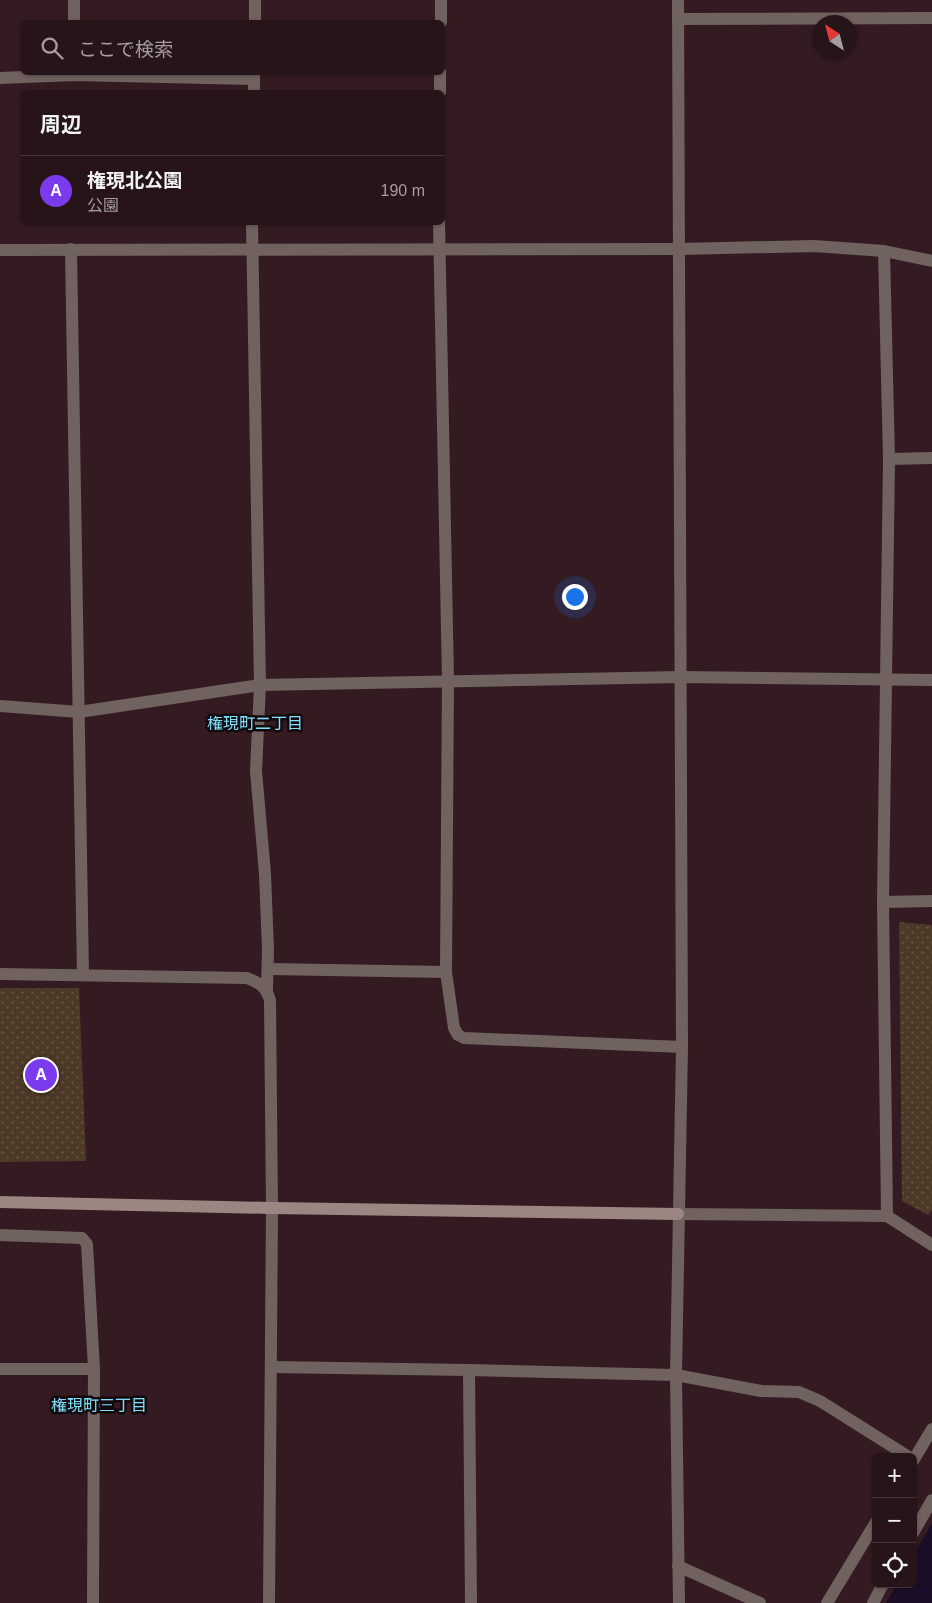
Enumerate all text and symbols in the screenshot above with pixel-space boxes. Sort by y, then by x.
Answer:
north arrow [812,15,857,60]
search box [20,20,445,75]
icon: search [38,34,66,62]
text: ここで検索 [78,39,173,60]
text: 周辺 [40,113,82,136]
text: 権現北公園 [87,170,182,191]
text: A [50,182,62,199]
text: 190 m [381,182,425,199]
text: 公園 [87,197,119,214]
your location [562,584,588,610]
district label: 権現町二丁目 [207,715,303,732]
pin: A [25,1056,57,1094]
district label: 権現町三丁目 [51,1397,147,1414]
map controls [872,1453,917,1588]
button: + [872,1453,917,1498]
button: − [872,1498,917,1543]
button: locate [872,1543,917,1588]

